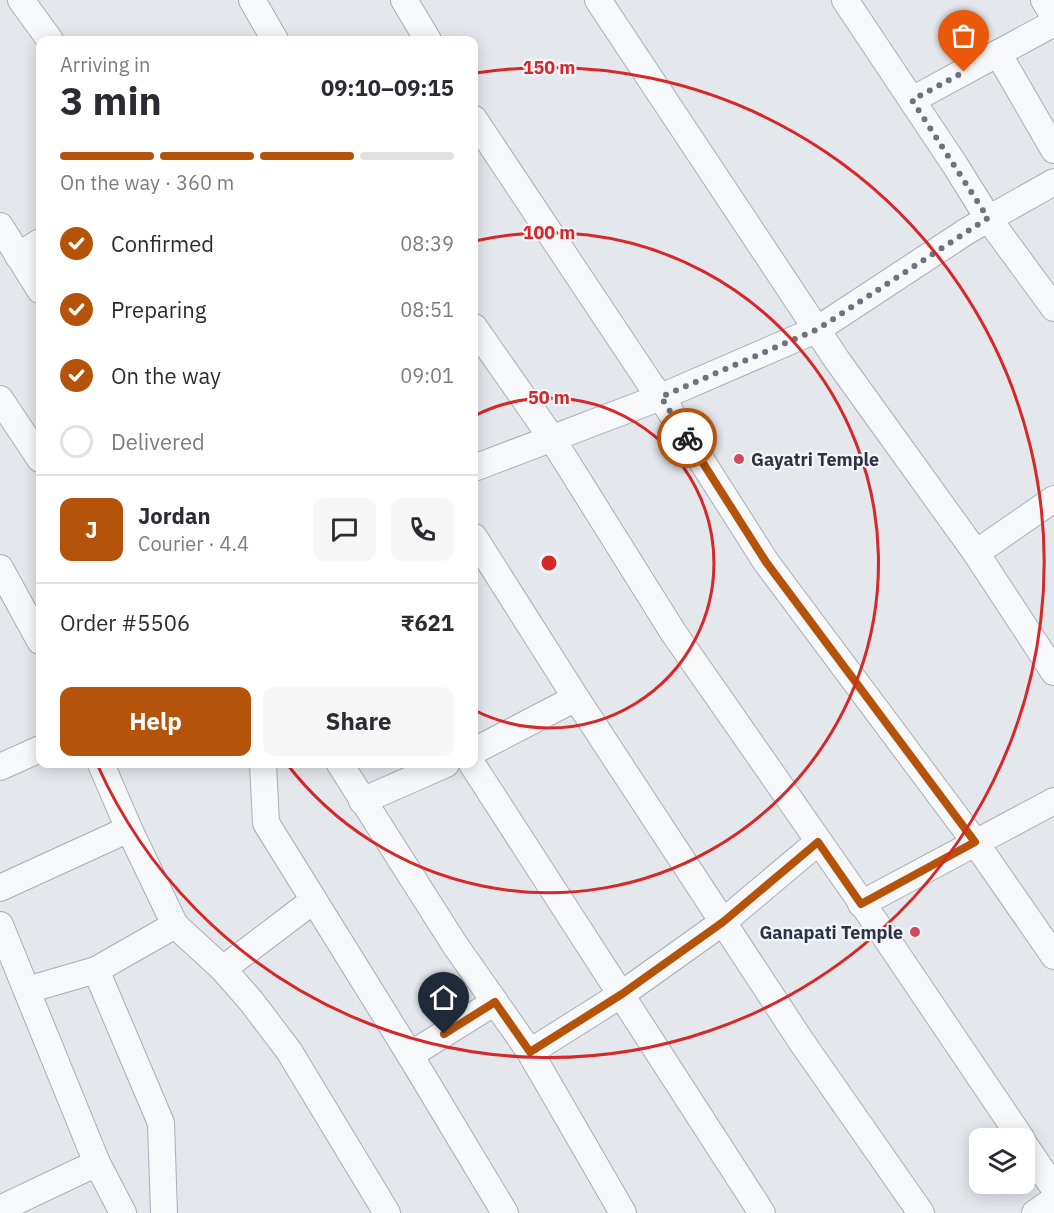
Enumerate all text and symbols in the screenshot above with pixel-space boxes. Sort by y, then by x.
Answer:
pin [938,10,989,72]
icon: bag [947,19,980,52]
text: Arriving in [60,51,150,78]
text: 150 m [523,56,575,79]
text: 09:10–09:15 [321,73,454,102]
text: 3 min [60,75,162,126]
text: On the way · 360 m [60,169,234,196]
text: 100 m [523,221,575,244]
icon: check [60,227,93,260]
text: Confirmed [111,229,214,258]
text: 08:39 [400,230,454,257]
icon: check [60,293,93,326]
text: Preparing [111,295,206,324]
text: 08:51 [400,296,454,323]
icon: check [60,359,93,392]
text: On the way [111,361,221,390]
text: 09:01 [400,362,454,389]
text: 50 m [528,386,570,409]
courier [657,408,717,468]
icon: bike [671,422,704,455]
text: Delivered [111,427,205,456]
place label: Gayatri Temple [751,448,879,471]
marker: Gayatri Temple [732,452,746,466]
button: chat [313,498,376,561]
button: phone [391,498,454,561]
text: Jordan [138,501,211,530]
text: J [85,515,98,544]
text: Courier · 4.4 [138,530,249,557]
centre of rings [539,553,559,573]
text: Order #5506 [60,608,190,637]
text: ₹621 [401,608,454,637]
button: Help [60,687,251,756]
button: Share [263,687,454,756]
place label: Ganapati Temple [759,921,903,944]
marker: Ganapati Temple [908,925,922,939]
pin [418,972,469,1034]
icon: home [427,981,460,1014]
map controls [969,1128,1035,1194]
button: layers [969,1128,1035,1194]

